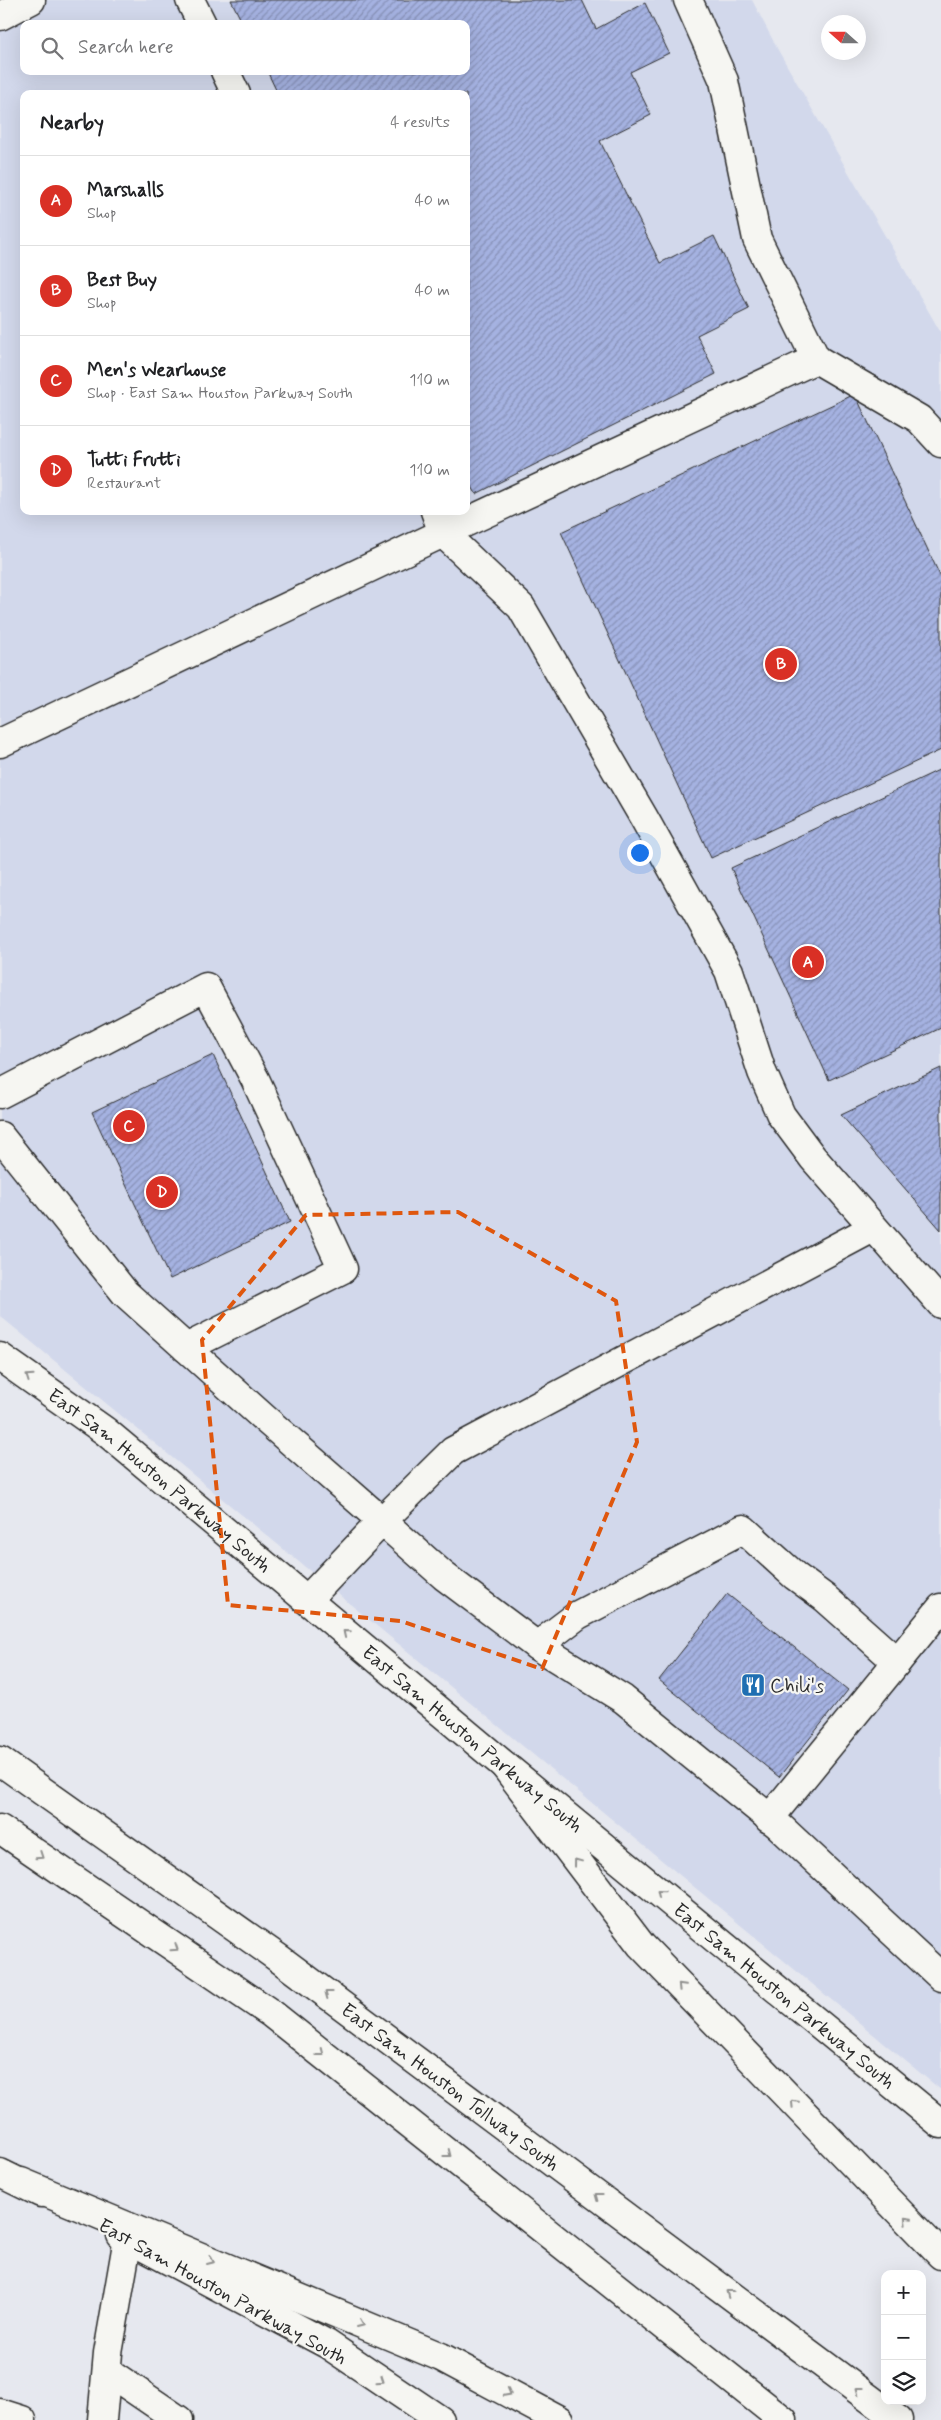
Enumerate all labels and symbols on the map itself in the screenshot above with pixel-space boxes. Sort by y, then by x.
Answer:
north arrow [821,15,866,60]
pin: B [765,645,797,683]
your location [627,840,653,866]
pin: A [792,943,824,981]
pin: C [113,1107,145,1145]
pin: D [146,1173,178,1211]
one-way arrow [26,1375,35,1383]
street label: East Sam Houston Parkway South [42,1383,277,1580]
one-way arrow [343,1630,352,1639]
street label: East Sam Houston Parkway South [356,1640,588,1840]
restaurant icon: Chili's [740,1672,766,1698]
place label: Chili's [770,1673,824,1700]
one-way arrow [35,1850,44,1860]
one-way arrow [574,1858,583,1868]
one-way arrow [656,1890,665,1899]
street label: East Sam Houston Parkway South [667,1897,901,2096]
one-way arrow [169,1942,178,1951]
one-way arrow [678,1983,687,1992]
one-way arrow [325,1992,334,2000]
street label: East Sam Houston Tollway South [335,1997,565,2178]
one-way arrow [315,2047,324,2055]
one-way arrow [791,2100,800,2109]
one-way arrow [442,2148,451,2156]
one-way arrow [594,2193,604,2202]
street label: East Sam Houston Parkway South [93,2213,351,2372]
one-way arrow [904,2217,913,2226]
one-way arrow [206,2255,215,2266]
one-way arrow [725,2290,735,2299]
one-way arrow [356,2317,365,2328]
one-way arrow [375,2374,384,2383]
one-way arrow [503,2387,512,2397]
one-way arrow [855,2387,865,2396]

